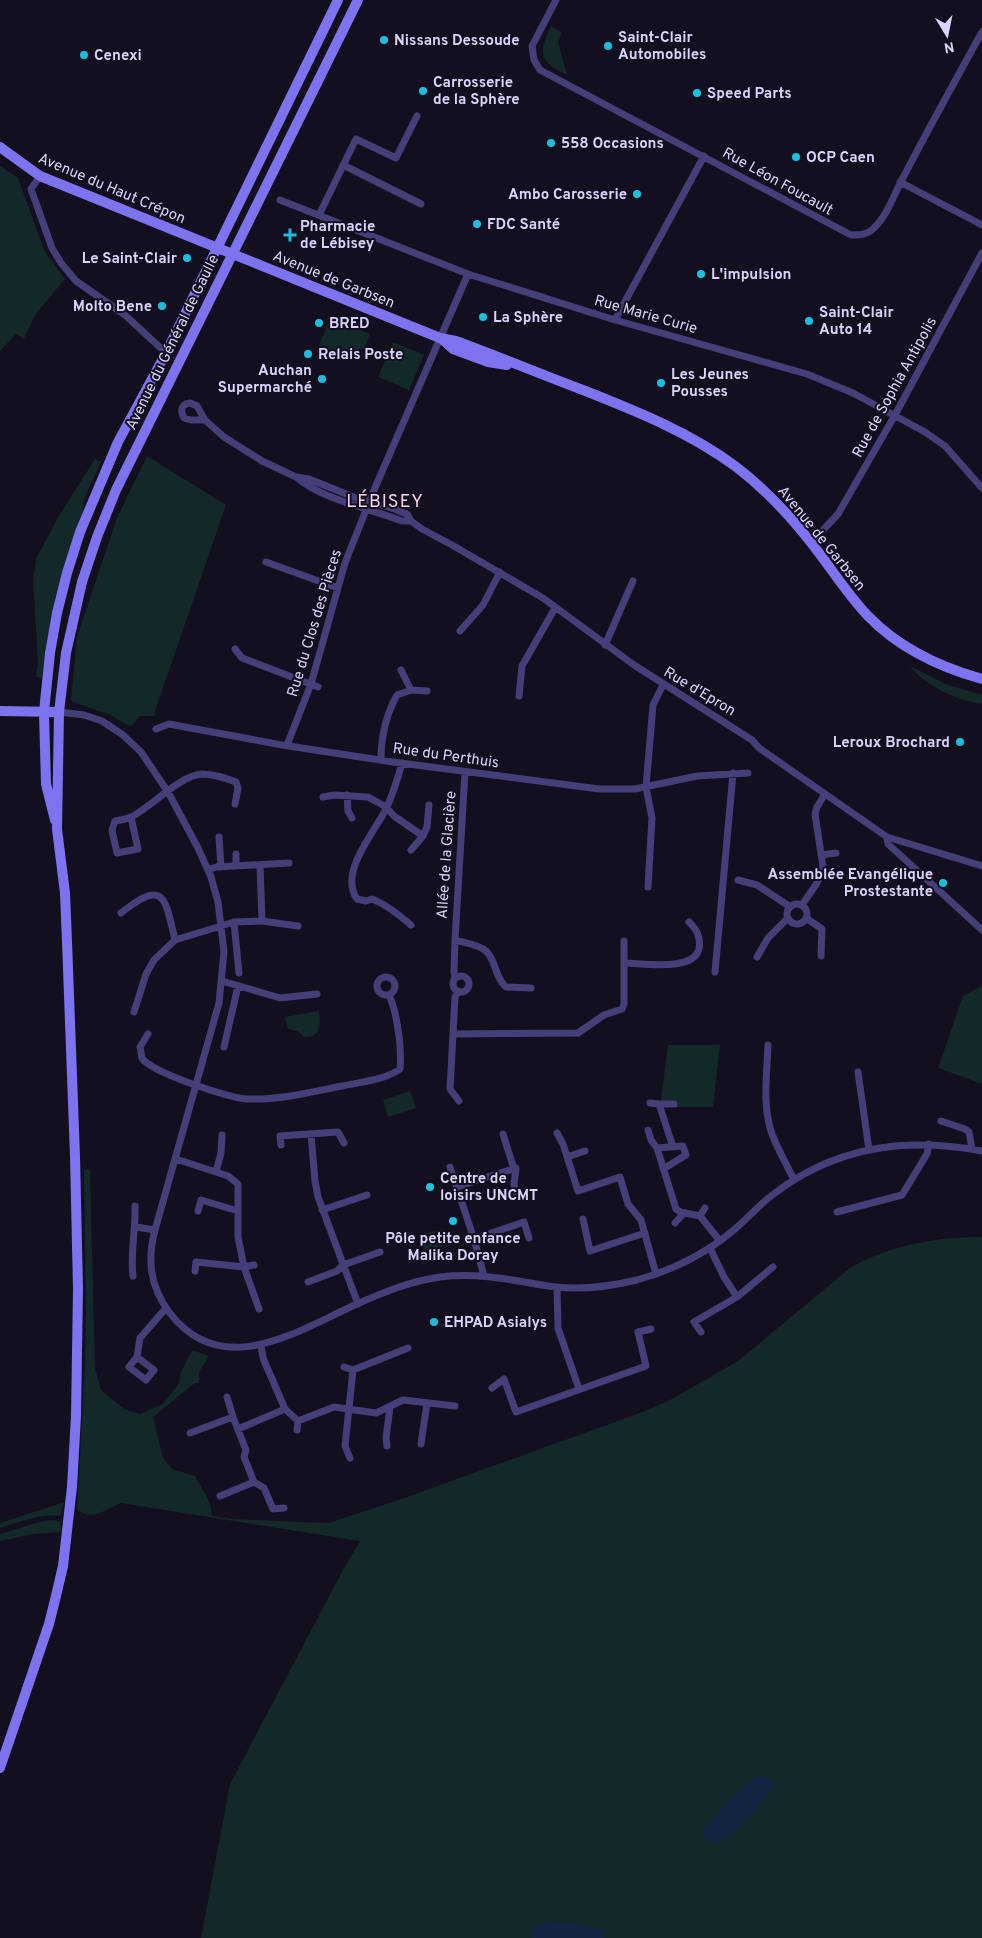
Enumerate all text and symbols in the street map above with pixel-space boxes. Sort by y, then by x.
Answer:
north arrow [922,10,972,60]
place label: Saint-Clair Automobiles [618,29,706,65]
place label: Nissans Dessoude [394,32,520,51]
marker: Nissans Dessoude [378,34,390,46]
text: N [943,37,955,56]
marker: Saint-Clair Automobiles [602,40,614,52]
place label: Cenexi [94,47,142,66]
marker: Cenexi [78,49,90,61]
place label: Carrosserie de la Sphère [433,74,520,110]
marker: Carrosserie de la Sphère [417,85,429,97]
place label: Speed Parts [707,85,792,104]
marker: Speed Parts [691,87,703,99]
place label: 558 Occasions [561,135,664,154]
marker: 558 Occasions [545,137,557,149]
street label: Rue Léon Foucault [719,144,836,221]
place label: OCP Caen [806,149,875,168]
street label: Avenue du Haut Crépon [35,150,188,229]
marker: OCP Caen [790,151,802,163]
place label: Ambo Carosserie [508,186,627,205]
marker: Ambo Carosserie [631,188,643,200]
place label: FDC Santé [487,216,560,235]
place label: Pharmacie de Lébisey [300,218,375,254]
marker: FDC Santé [471,218,483,230]
marker: Pharmacie de Lébisey [284,229,296,241]
street label: Avenue de Garbsen [270,247,397,313]
place label: Le Saint-Clair [82,250,178,269]
street label: Avenue du Général de Gaulle [123,252,224,433]
marker: Le Saint-Clair [181,252,193,264]
place label: L'impulsion [711,266,791,285]
marker: L'impulsion [695,268,707,280]
street label: Rue Marie Curie [592,292,699,339]
place label: Molto Bene [73,298,152,317]
marker: Molto Bene [156,300,168,312]
place label: Saint-Clair Auto 14 [819,304,894,340]
place label: La Sphère [493,309,563,328]
marker: La Sphère [477,311,489,323]
street label: Rue de Sophia Antipolis [849,314,942,461]
place label: BRED [329,315,370,334]
marker: Saint-Clair Auto 14 [803,315,815,327]
marker: BRED [313,317,325,329]
place label: Relais Poste [318,346,403,365]
marker: Relais Poste [302,348,314,360]
place label: Auchan Supermarché [218,362,312,398]
place label: Les Jeunes Pousses [671,366,749,402]
marker: Auchan Supermarché [316,373,328,385]
marker: Les Jeunes Pousses [655,377,667,389]
street label: Avenue de Garbsen [773,483,869,595]
district label: LÉBISEY [346,489,424,514]
street label: Rue du Clos des Pièces [284,547,347,700]
street label: Rue d'Epron [660,663,739,721]
place label: Leroux Brochard [833,734,950,753]
marker: Leroux Brochard [954,736,966,748]
street label: Rue du Perthuis [391,740,500,773]
street label: Allée de la Glacière [434,790,461,920]
place label: Assemblée Evangélique Prostestante [768,866,933,902]
marker: Assemblée Evangélique Prostestante [937,877,949,889]
place label: Centre de loisirs UNCMT [440,1170,538,1206]
marker: Centre de loisirs UNCMT [424,1181,436,1193]
marker: Pôle petite enfance Malika Doray [447,1215,459,1227]
place label: Pôle petite enfance Malika Doray [385,1230,521,1266]
place label: EHPAD Asialys [444,1314,547,1333]
marker: EHPAD Asialys [428,1316,440,1328]

